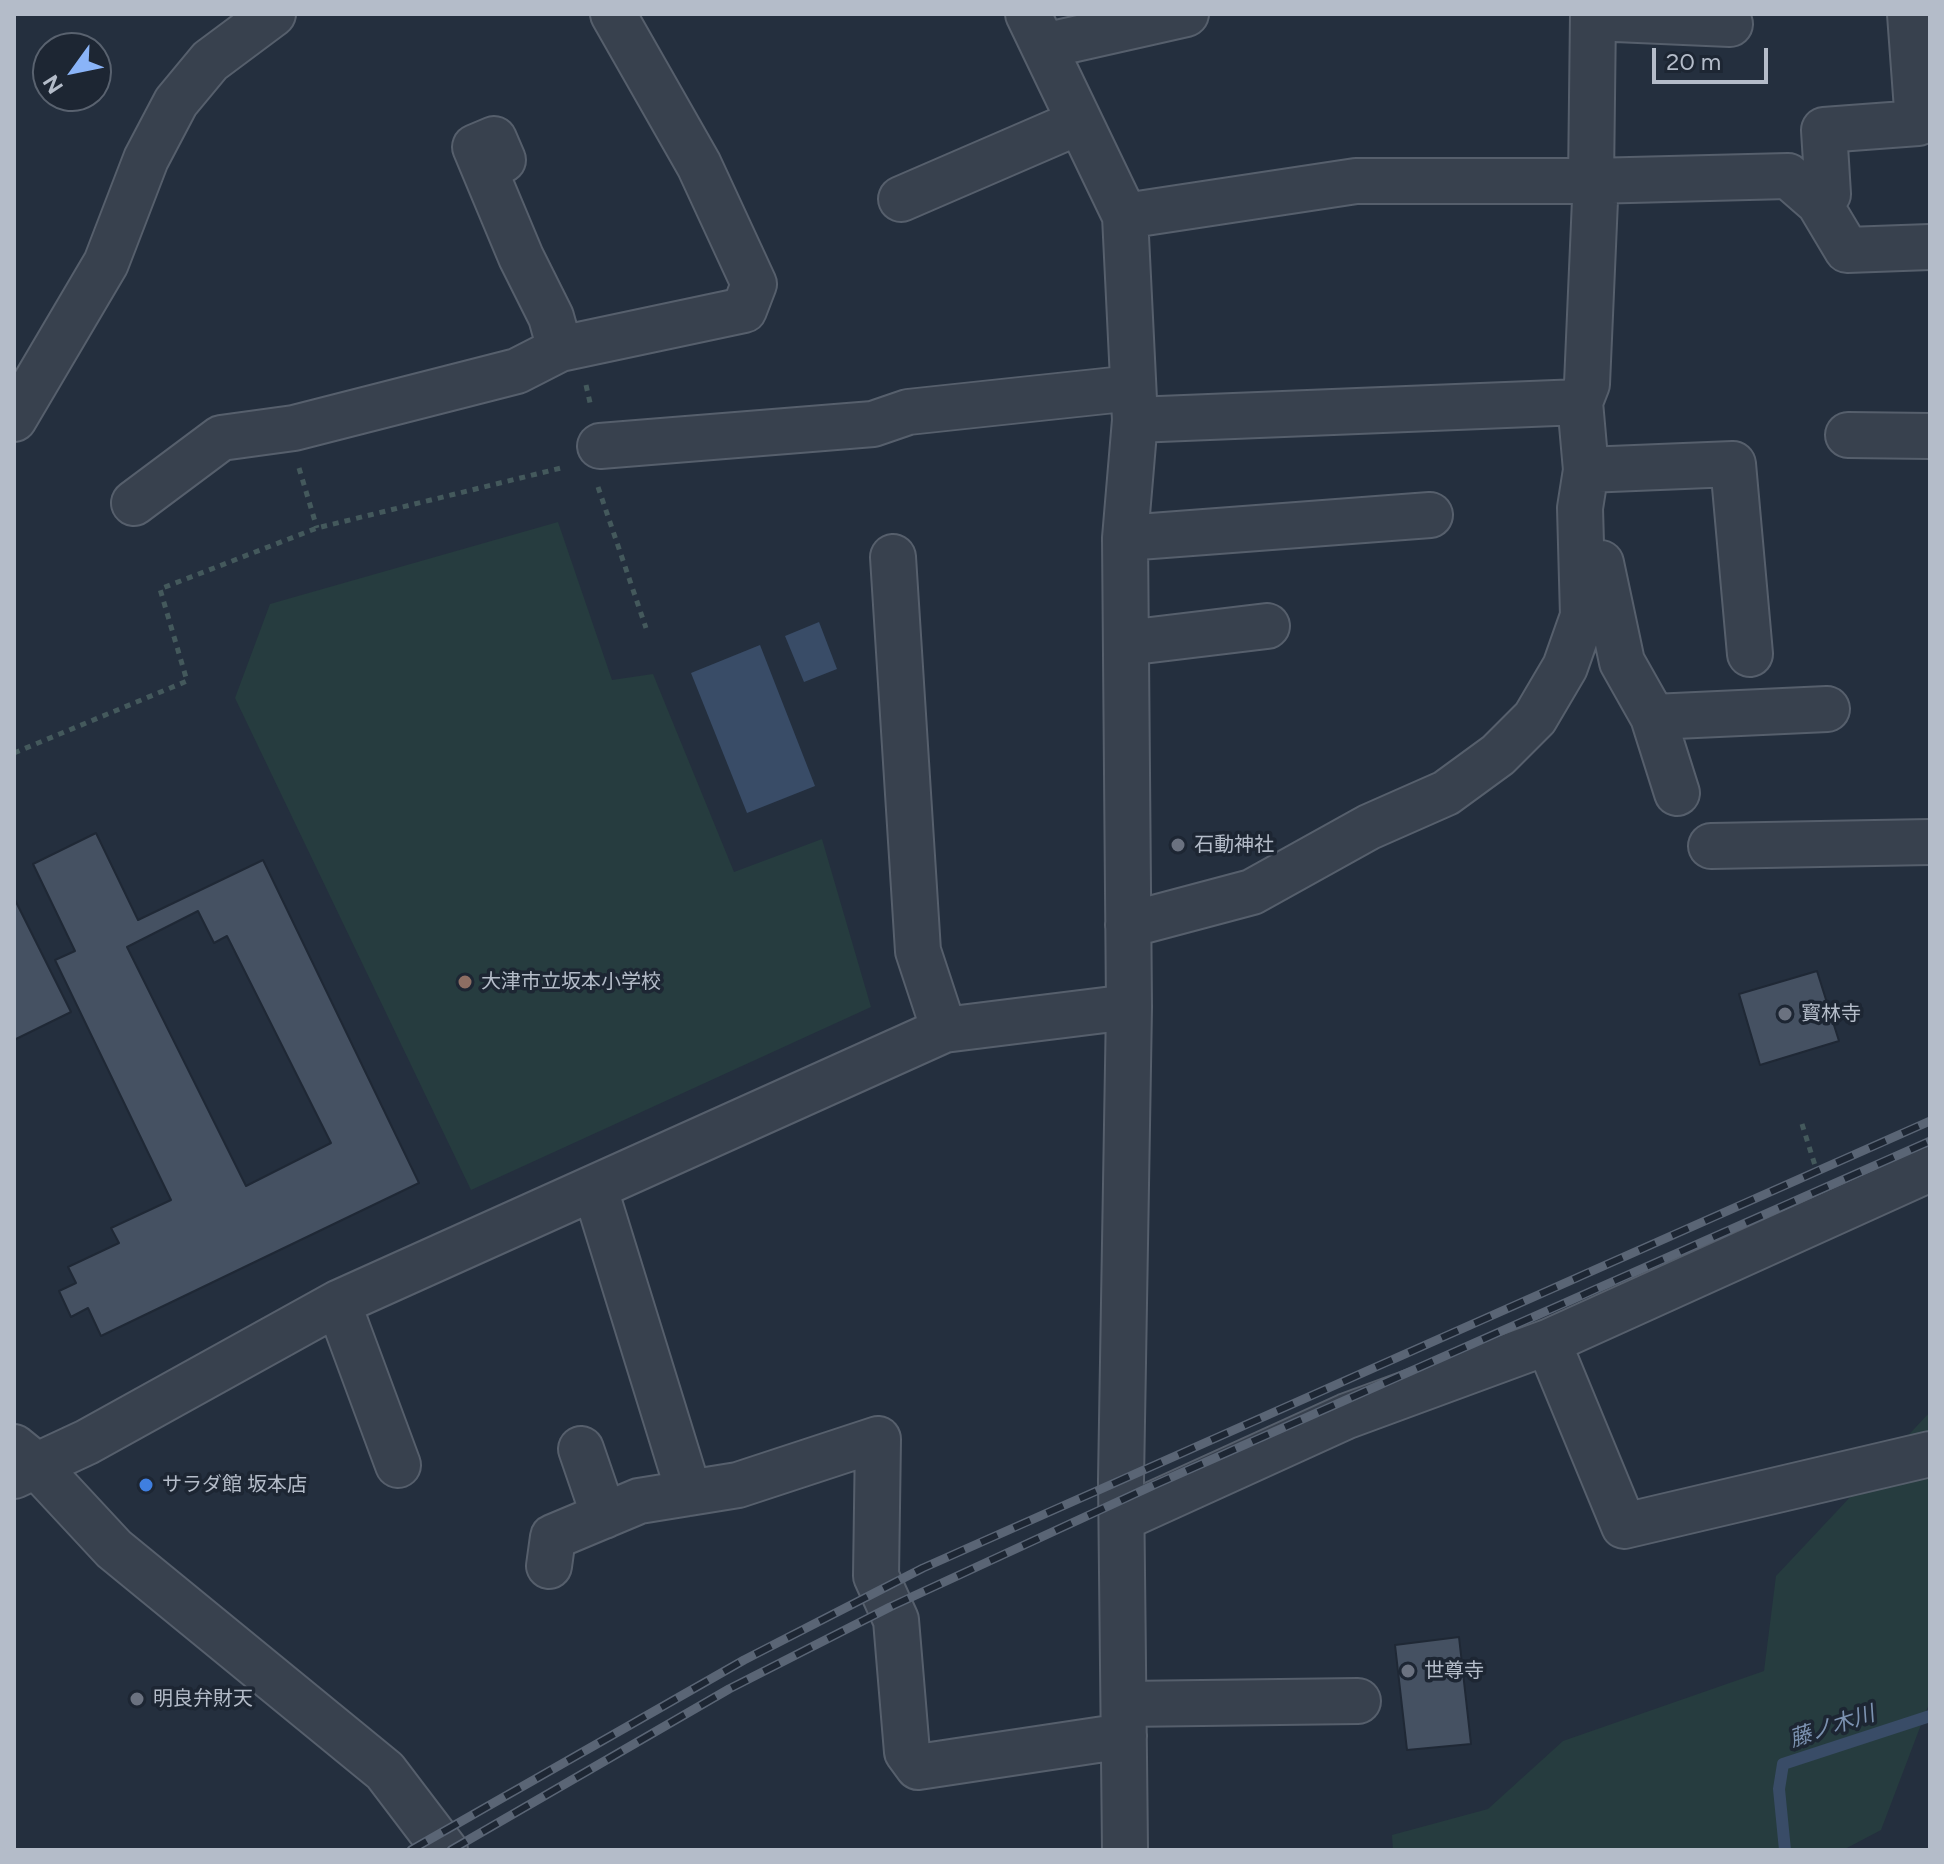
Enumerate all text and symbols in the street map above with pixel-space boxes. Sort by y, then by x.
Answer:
north arrow [32,32,112,112]
scale bar [1656,32,1772,82]
text: 20 m [1666,47,1721,76]
text: N [37,70,69,99]
place label: 石動神社 [1194,833,1274,857]
marker: 石動神社 [1169,836,1187,854]
place label: 大津市立坂本小学校 [481,970,661,994]
marker: 大津市立坂本小学校 [456,973,474,991]
place label: 寳林寺 [1801,1002,1861,1026]
marker: 寳林寺 [1776,1005,1794,1023]
place label: サラダ館 坂本店 [162,1473,307,1497]
marker: サラダ館 坂本店 [137,1476,155,1494]
place label: 世尊寺 [1424,1659,1484,1683]
marker: 世尊寺 [1399,1662,1417,1680]
place label: 明良弁財天 [153,1687,253,1711]
marker: 明良弁財天 [128,1690,146,1708]
water label: 藤ノ木川 [1786,1701,1878,1753]

